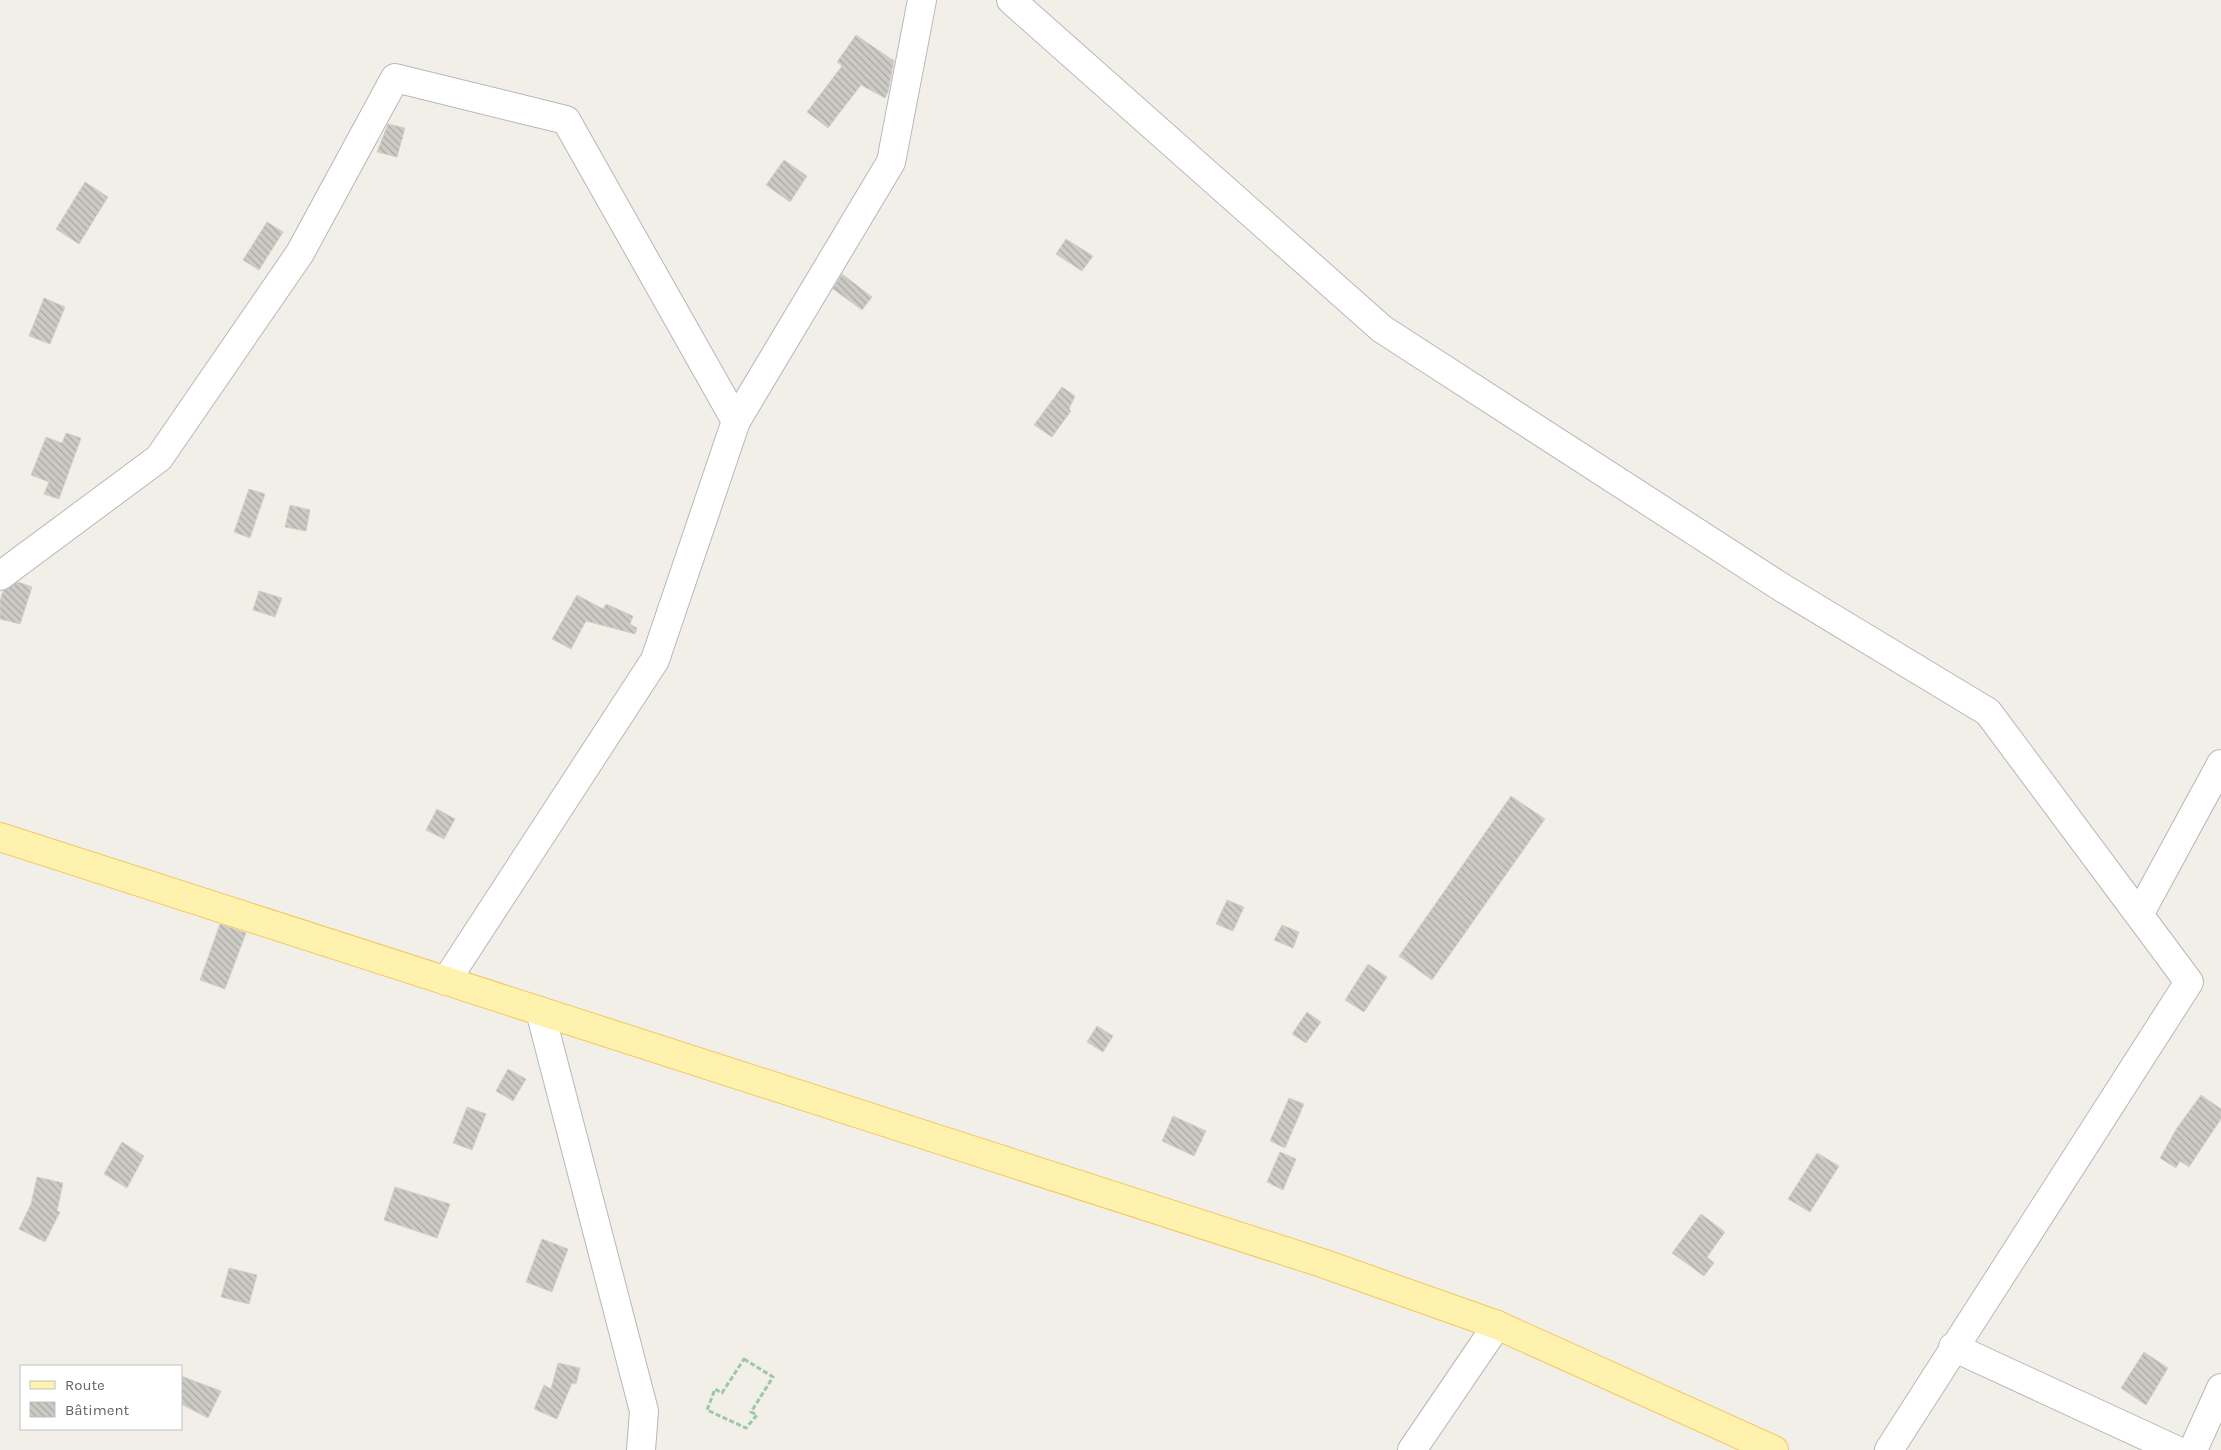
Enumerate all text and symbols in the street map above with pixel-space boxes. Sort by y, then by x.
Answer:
legend [20,1365,182,1430]
text: Route [65,1376,105,1394]
text: Bâtiment [65,1401,129,1419]

